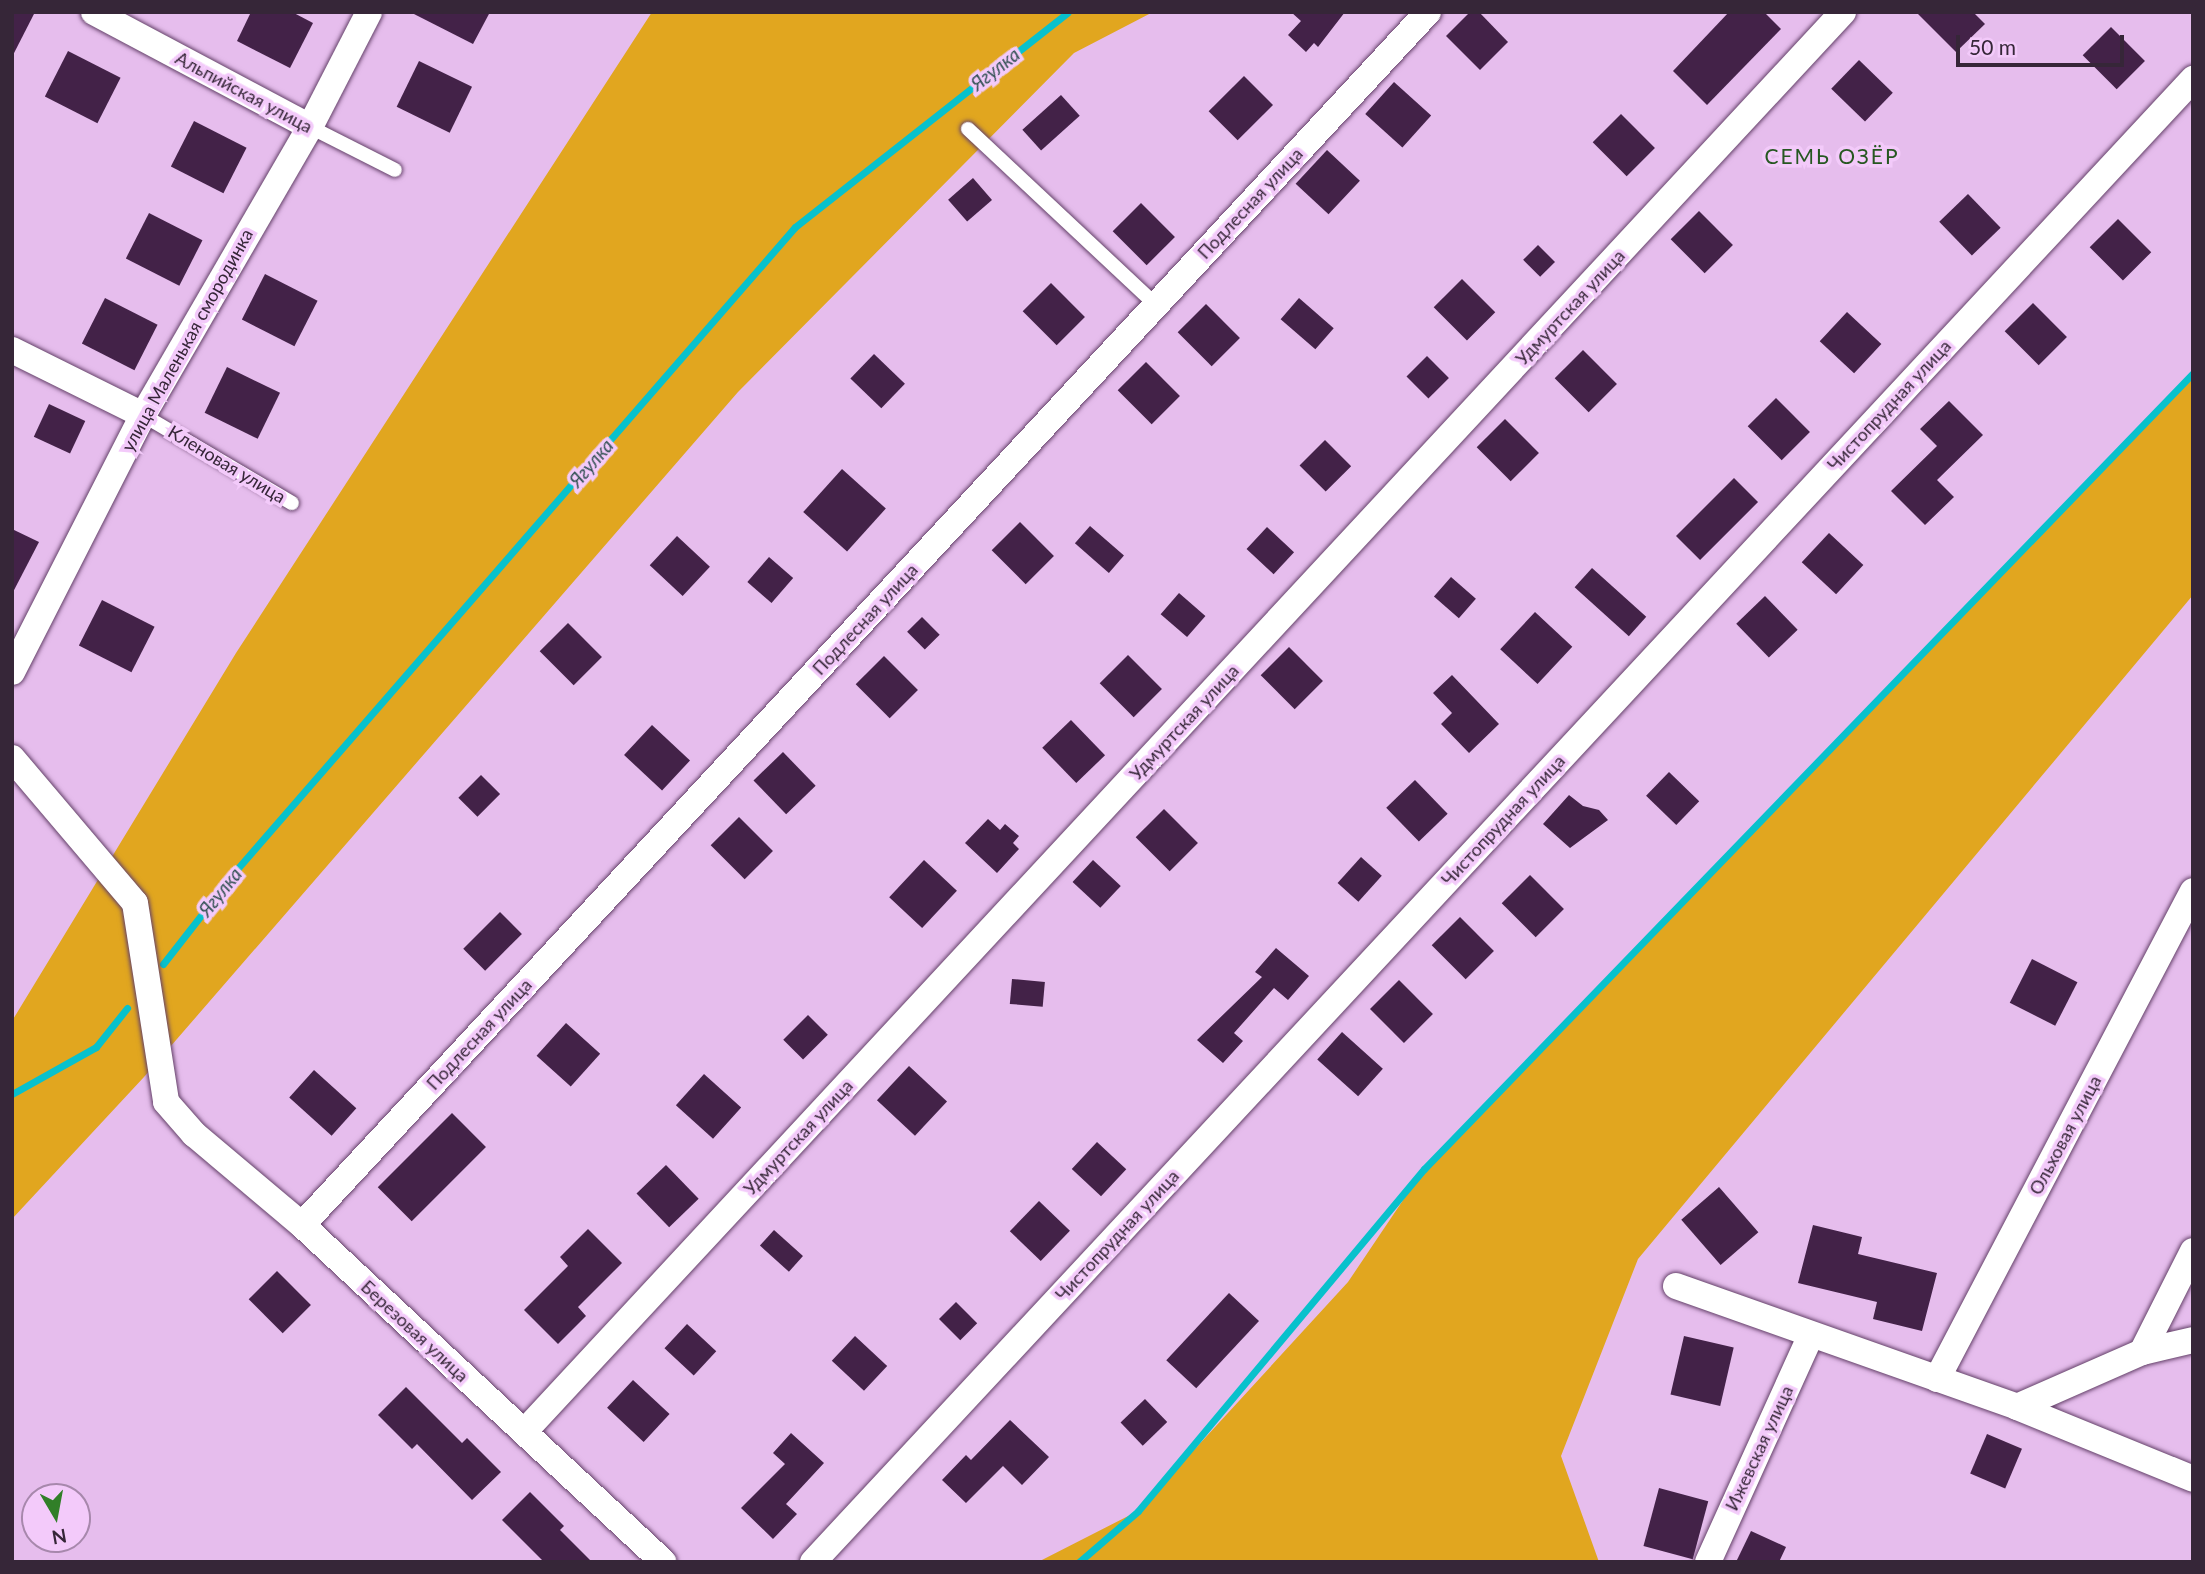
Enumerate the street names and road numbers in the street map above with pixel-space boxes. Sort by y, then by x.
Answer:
street label: Альпийская улица [172,47,316,137]
street label: Подлесная улица [1193,143,1307,263]
street label: улица Маленькая смородинка [117,225,257,455]
street label: Удмуртская улица [1511,245,1629,369]
street label: Чистопрудная улица [1823,335,1955,475]
street label: Кленовая улица [164,420,290,508]
street label: Подлесная улица [808,559,922,679]
street label: Удмуртская улица [1125,660,1243,784]
street label: Чистопрудная улица [1437,750,1569,890]
street label: Подлесная улица [422,974,536,1094]
street label: Ольховая улица [2025,1072,2105,1198]
street label: Удмуртская улица [739,1075,857,1199]
street label: Чистопрудная улица [1051,1165,1183,1305]
street label: Березовая улица [357,1276,473,1386]
street label: Ижевская улица [1721,1382,1797,1514]

